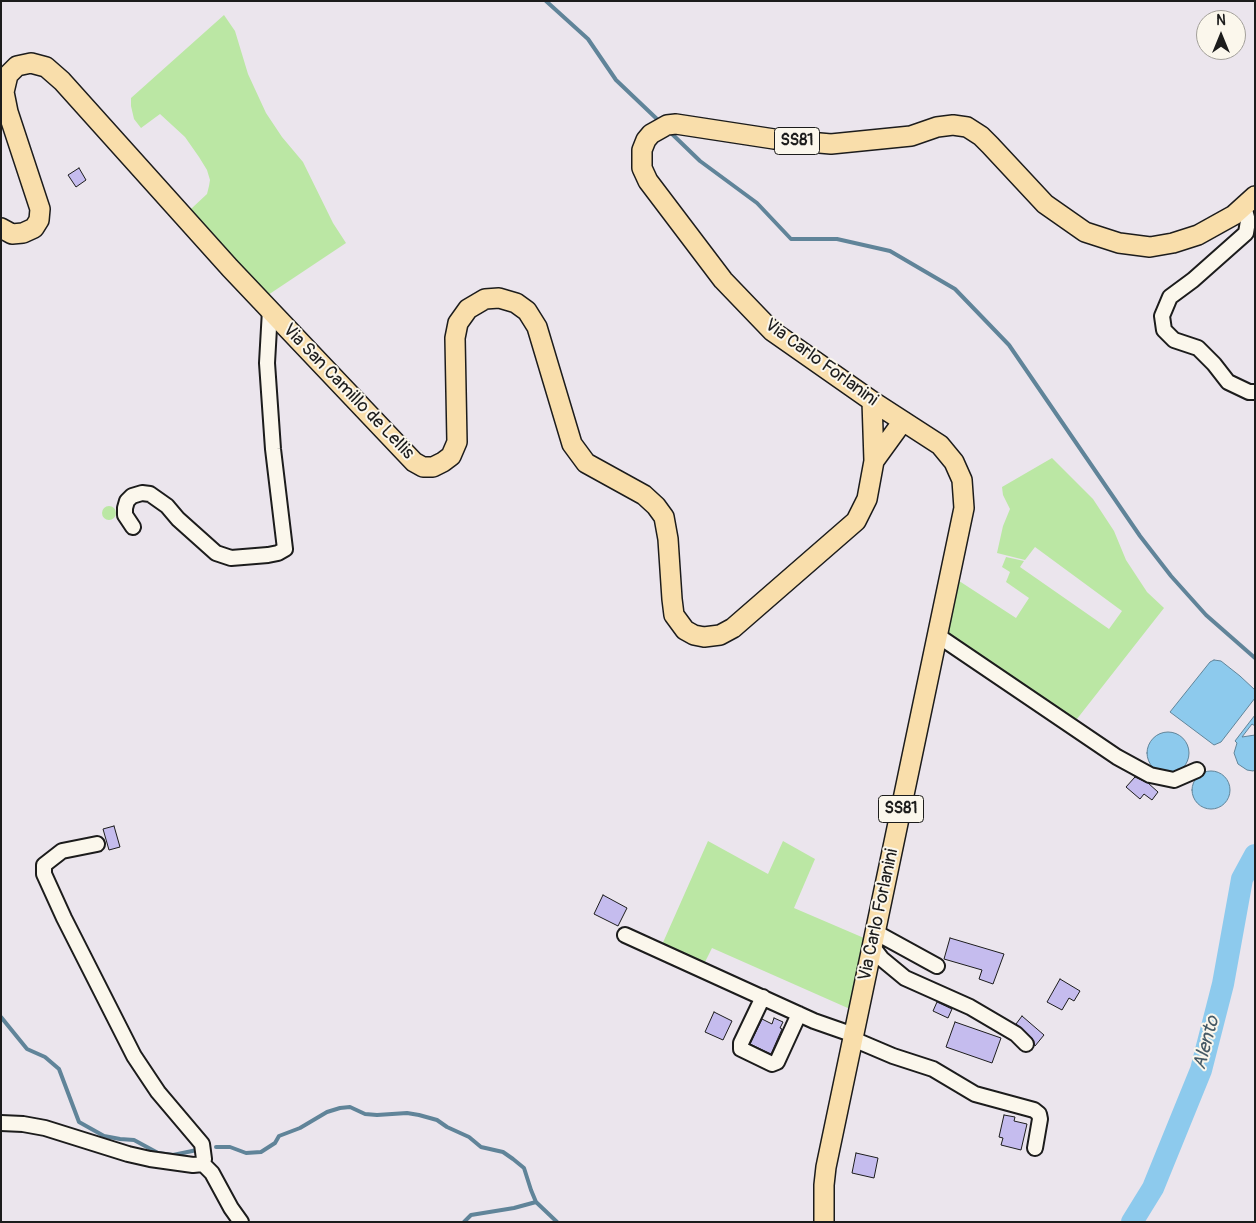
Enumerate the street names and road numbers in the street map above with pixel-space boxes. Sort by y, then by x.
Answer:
road number: SS81 [774,128,820,154]
street label: Via Carlo Forlanini [760,315,882,411]
street label: Via San Camillo de Lellis [278,320,418,464]
road number: SS81 [878,796,924,822]
street label: Via Carlo Forlanini [854,847,904,983]

